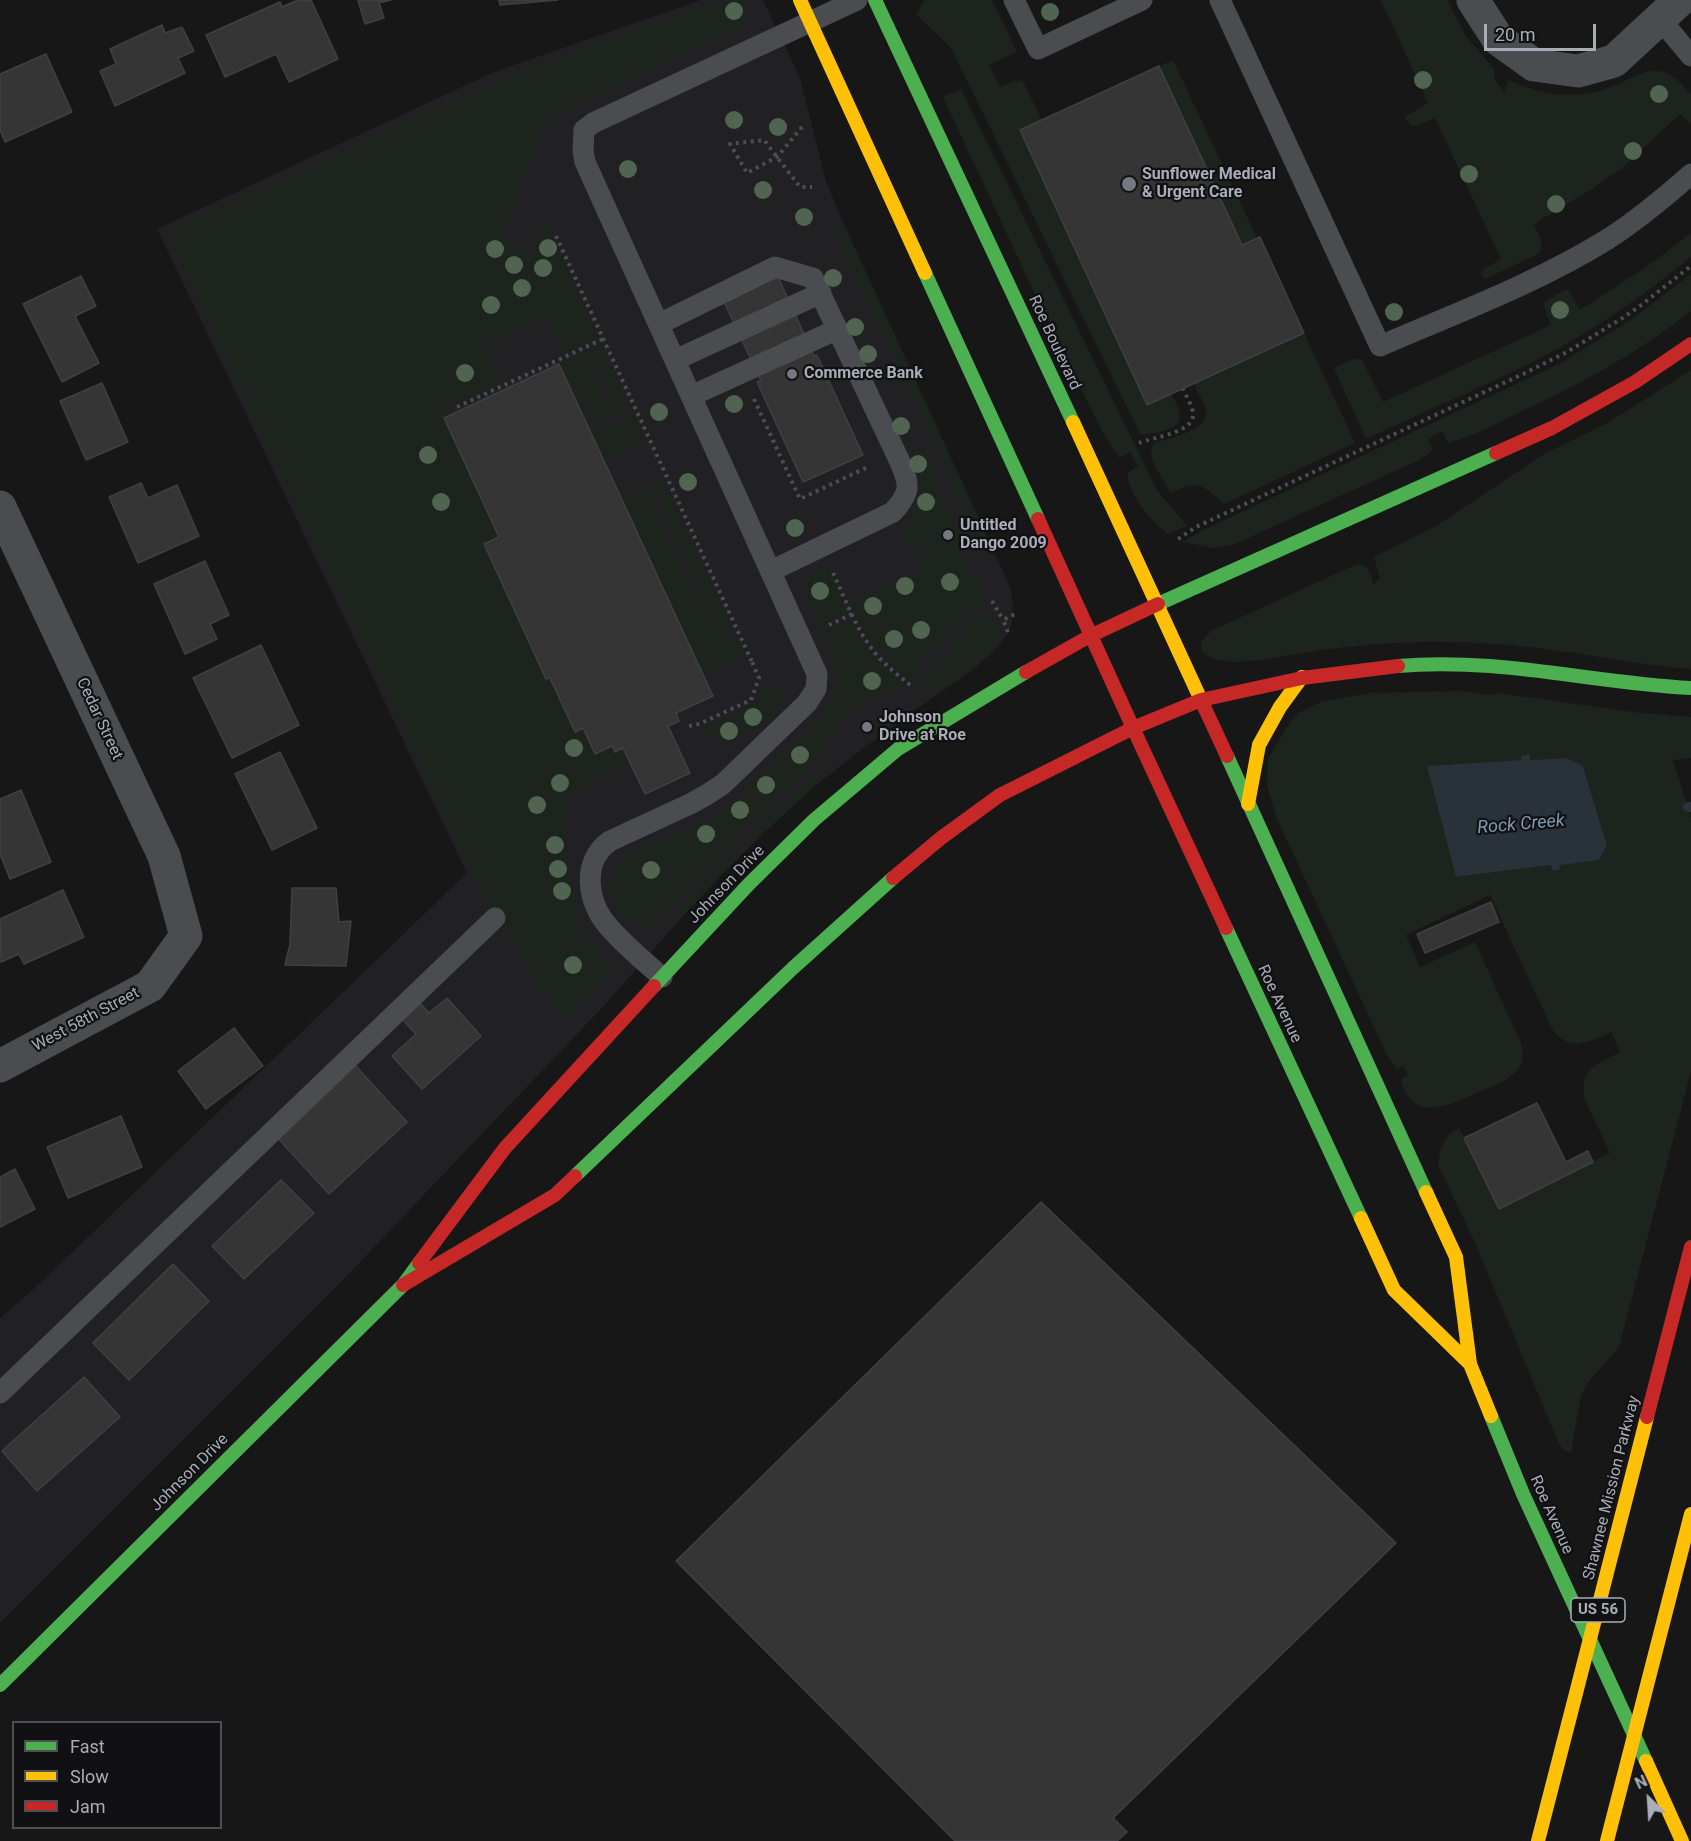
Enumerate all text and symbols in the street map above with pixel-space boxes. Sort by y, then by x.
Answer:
scale bar [1487,12,1600,50]
text: 20 m [1495,24,1535,45]
place label: Sunflower Medical & Urgent Care [1142,165,1276,203]
marker: Sunflower Medical & Urgent Care [1120,175,1138,193]
street label: Roe Boulevard [1024,293,1084,393]
place label: Commerce Bank [804,364,923,384]
marker: Commerce Bank [785,367,799,381]
place label: Untitled Dango 2009 [960,516,1047,554]
marker: Untitled Dango 2009 [941,528,955,542]
street label: Cedar Street [72,675,126,763]
place label: Johnson Drive at Roe [879,708,966,746]
marker: Johnson Drive at Roe [860,720,874,734]
water label: Rock Creek [1476,810,1566,840]
street label: Johnson Drive [685,842,769,928]
street label: Roe Avenue [1253,962,1305,1046]
street label: West 58th Street [29,984,143,1056]
street label: Shawnee Mission Parkway [1580,1394,1644,1582]
street label: Johnson Drive [147,1430,233,1516]
street label: Roe Avenue [1525,1473,1577,1557]
road number: US 56 [1571,1598,1625,1622]
legend [12,1721,222,1829]
text: Fast [70,1736,105,1757]
text: Slow [70,1766,109,1787]
north arrow [1619,1769,1679,1829]
text: N [1632,1771,1650,1793]
text: Jam [70,1796,106,1817]

